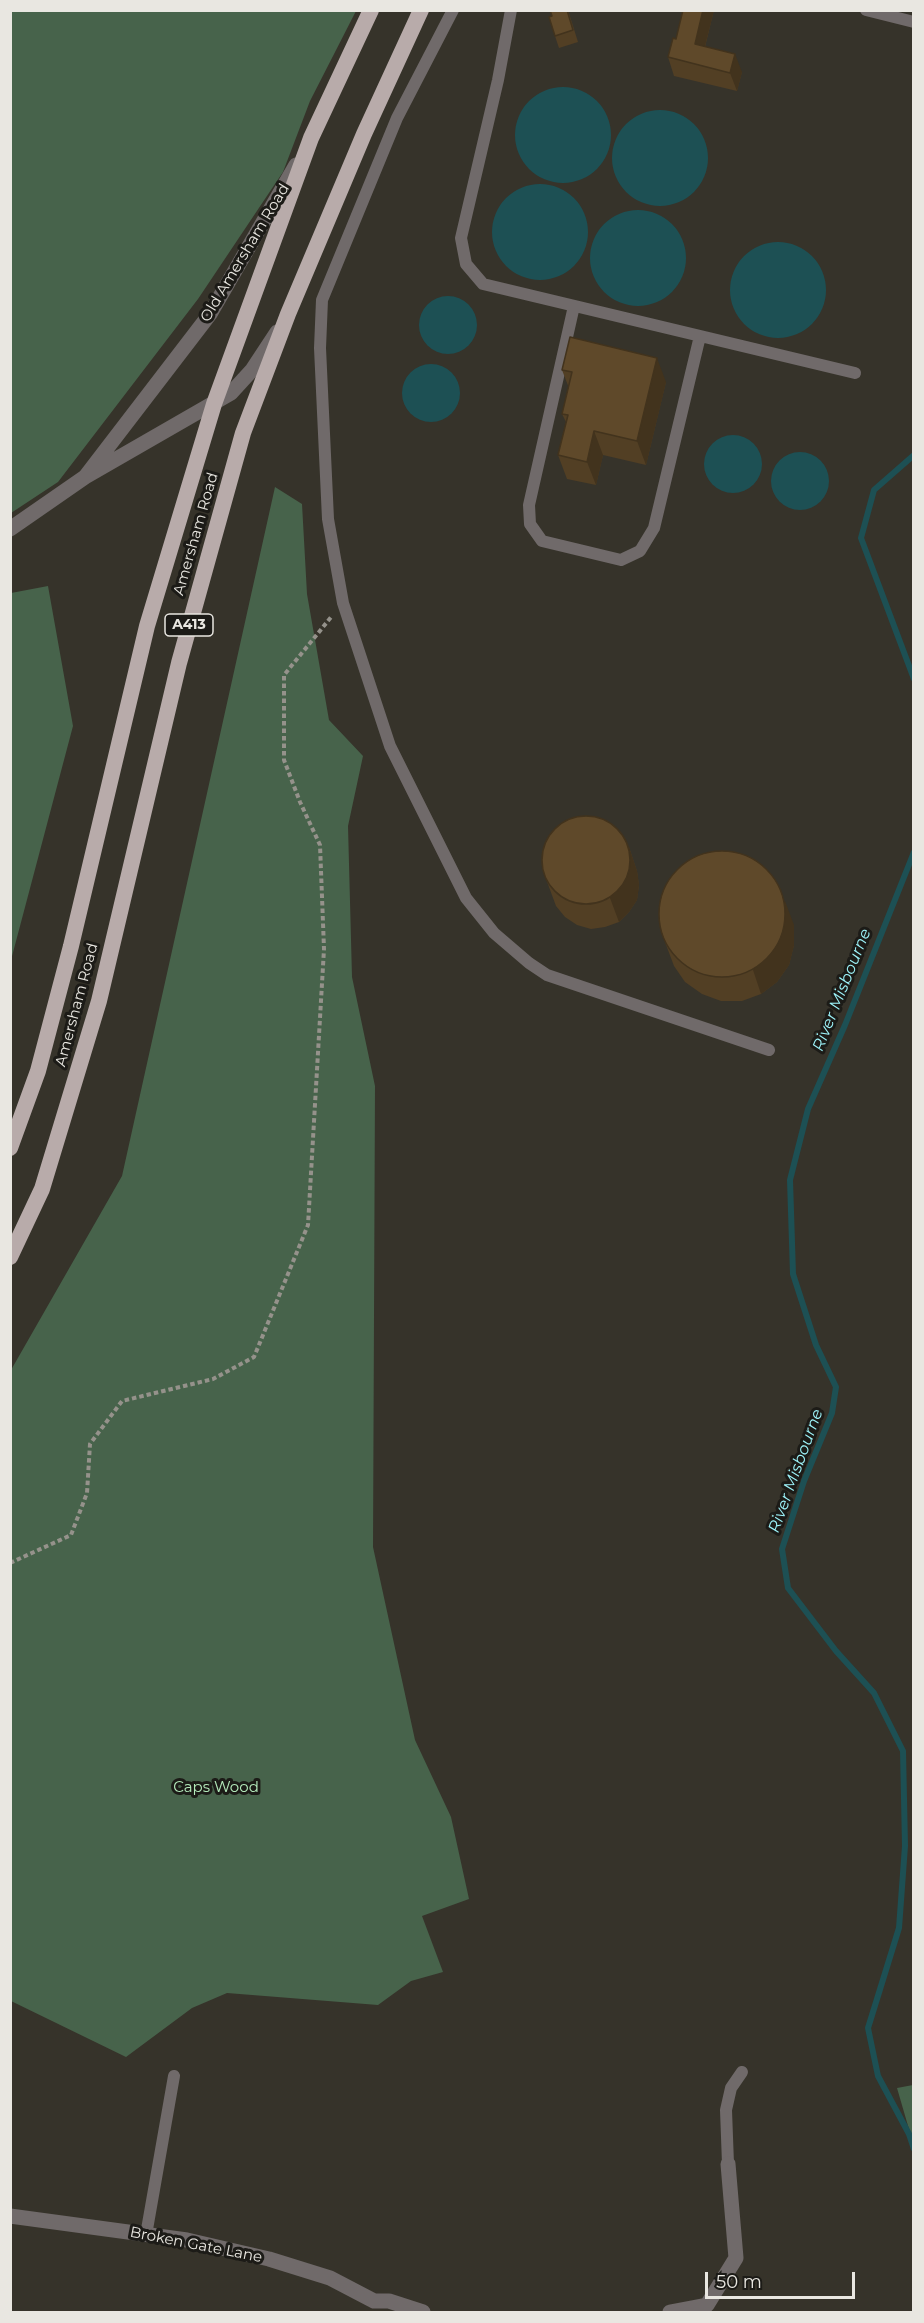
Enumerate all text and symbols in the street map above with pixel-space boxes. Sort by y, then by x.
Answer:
street label: Old Amersham Road [197,181,293,325]
street label: Amersham Road [170,470,222,598]
road number: A413 [165,614,213,636]
water label: River Misbourne [809,926,875,1054]
street label: Amersham Road [52,941,102,1069]
water label: River Misbourne [765,1406,827,1536]
park label: Caps Wood [173,1779,259,1797]
street label: Broken Gate Lane [128,2223,264,2267]
scale bar [708,2260,858,2298]
text: 50 m [716,2271,762,2293]

